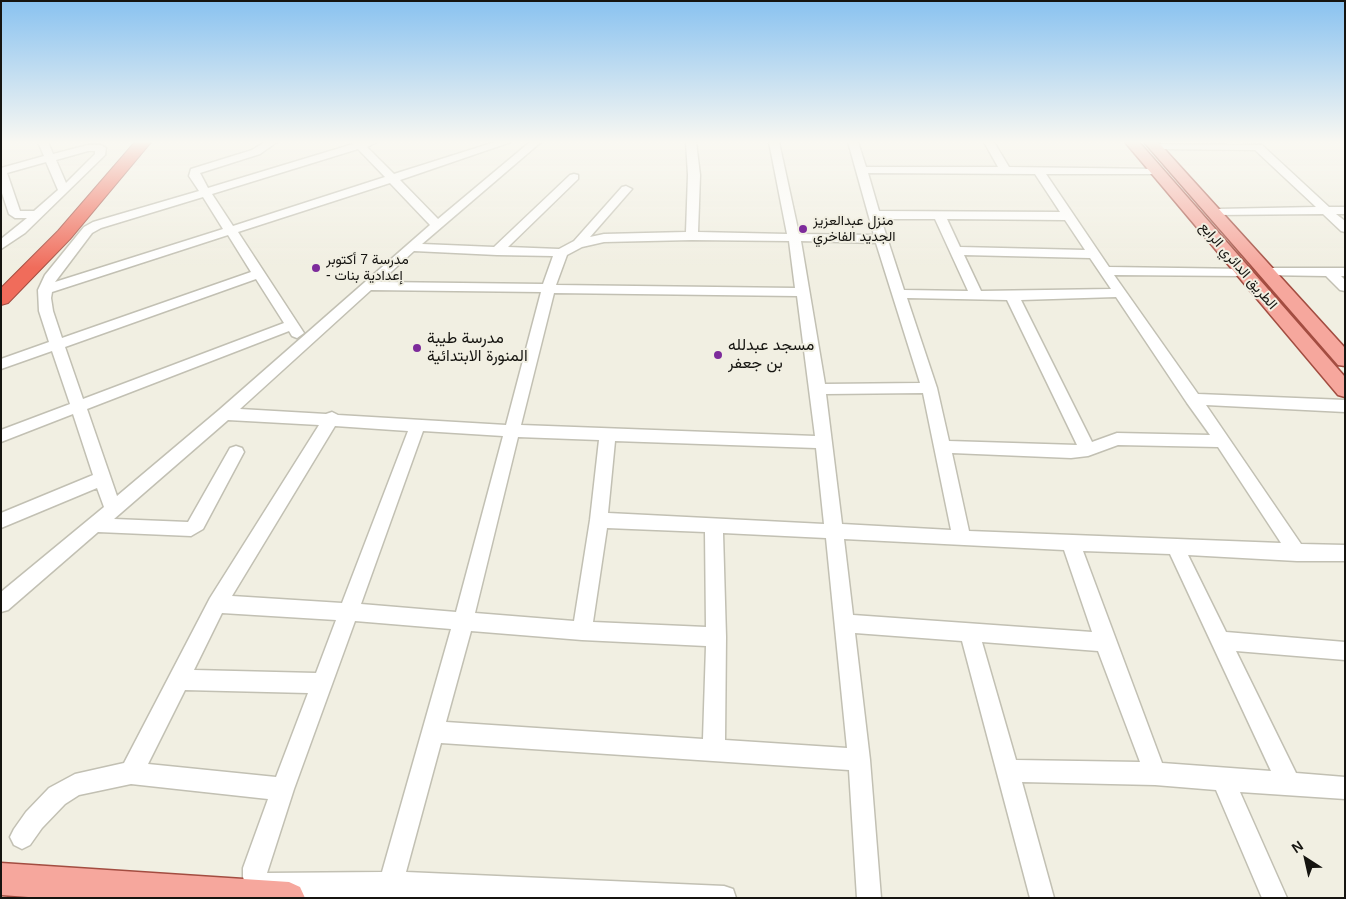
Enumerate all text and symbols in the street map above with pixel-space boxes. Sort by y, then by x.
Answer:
place label: منزل عبدالعزيز الجديد الفاخري [813,213,896,246]
street label: الطريق الدائري الرابع [1196,219,1280,313]
marker: منزل عبدالعزيز الجديد الفاخري [797,223,809,235]
place label: مدرسة 7 أكتوبر - إعدادية بنات [326,252,409,284]
marker: مدرسة 7 أكتوبر - إعدادية بنات [310,262,322,274]
place label: مدرسة طيبة المنورة الابتدائية [427,329,528,367]
place label: مسجد عبدلله بن جعفر [728,336,814,374]
marker: مدرسة طيبة المنورة الابتدائية [411,342,423,354]
marker: مسجد عبدلله بن جعفر [712,349,724,361]
north arrow [1281,834,1331,884]
text: N [1289,837,1306,856]

